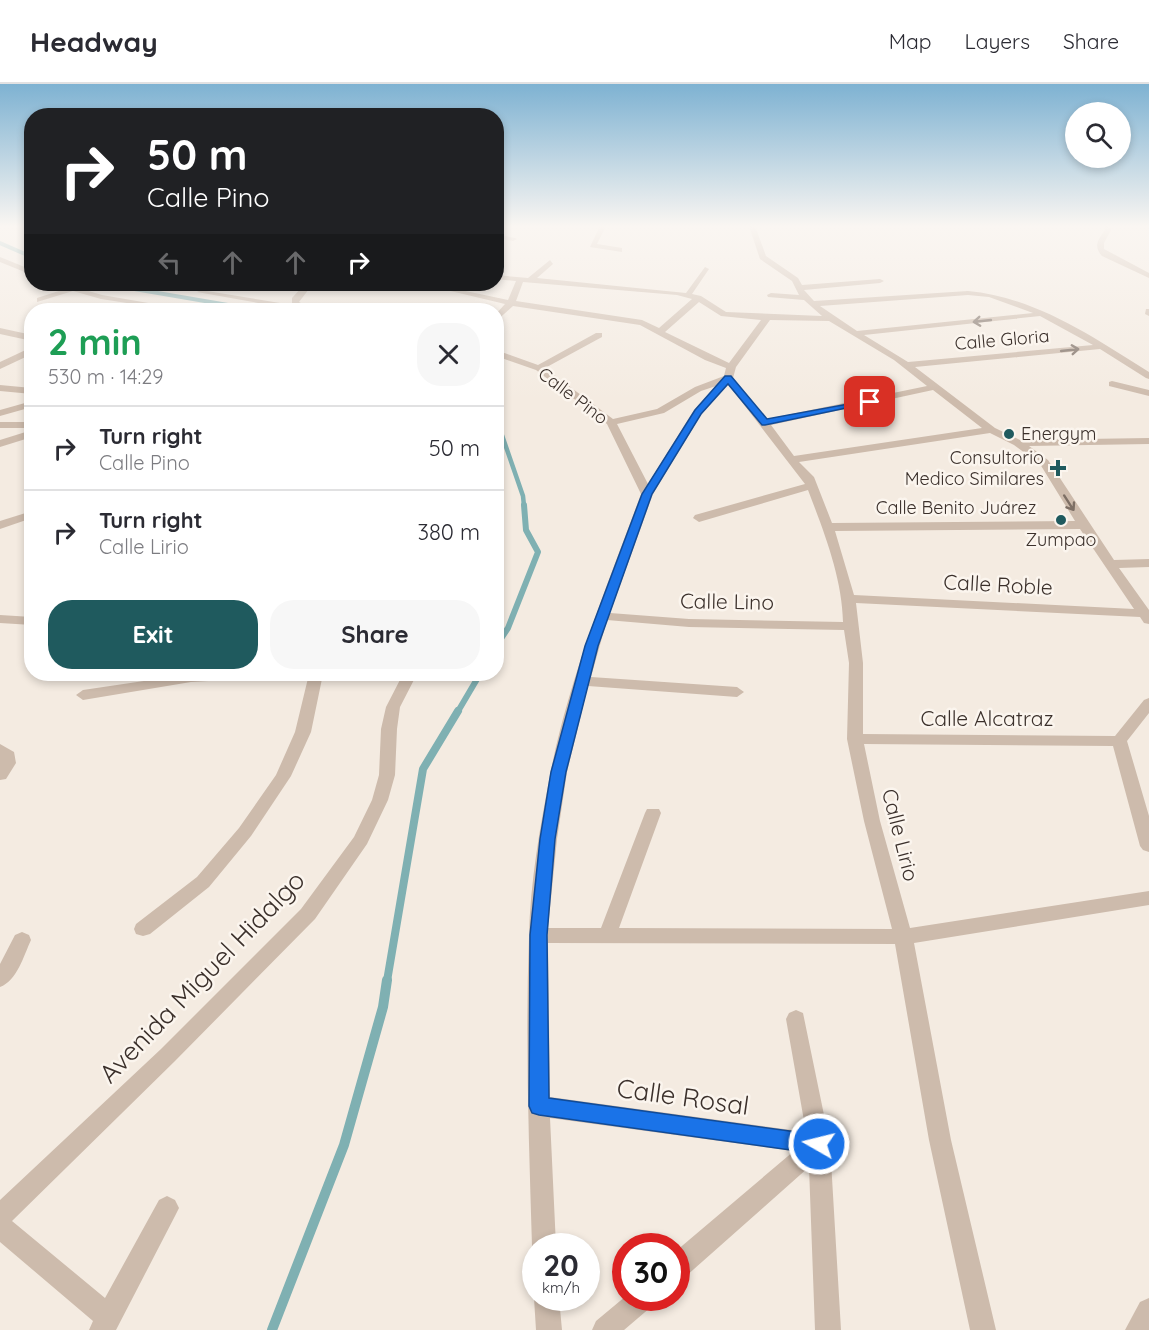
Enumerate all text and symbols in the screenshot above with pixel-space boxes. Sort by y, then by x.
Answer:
text: Headway [30,24,158,59]
text: Map [889,28,932,54]
text: Layers [965,28,1030,54]
text: Share [1063,28,1119,54]
map controls [1065,102,1131,168]
button: search [1065,102,1131,168]
text: 50 m [147,128,247,181]
icon: right [48,132,126,210]
text: Calle Pino [147,180,270,214]
icon: left [153,246,186,279]
icon: ahead [216,246,249,279]
icon: ahead [279,246,312,279]
icon: right [342,246,375,279]
one-way arrow [973,315,993,326]
text: 2 min [48,319,142,364]
button: close [417,323,480,386]
street label: Calle Gloria [954,324,1050,355]
one-way arrow [1060,344,1080,355]
street label: Calle Pino [534,362,613,429]
text: 530 m · 14:29 [48,364,163,389]
pin [844,376,895,427]
icon: arrive [853,385,886,418]
text: Turn right [99,422,203,450]
place label: Energym [1021,422,1096,445]
marker: Energym [1002,427,1016,441]
icon: right [48,432,81,465]
text: 50 m [429,434,480,462]
place label: Consultorio Medico Similares [905,446,1044,490]
text: Calle Pino [99,450,190,475]
marker: Consultorio Medico Similares [1049,459,1067,477]
one-way arrow [1062,494,1075,511]
street label: Calle Benito Juárez [876,496,1036,519]
text: Turn right [99,506,203,534]
marker: Zumpao [1054,513,1068,527]
icon: right [48,516,81,549]
text: 380 m [417,518,480,546]
place label: Zumpao [1026,528,1096,551]
text: Calle Lirio [99,534,189,559]
street label: Calle Roble [943,568,1053,600]
street label: Calle Lino [680,587,774,615]
button: Exit [48,600,258,669]
button: Share [270,600,480,669]
street label: Calle Alcatraz [920,705,1054,731]
street label: Calle Lirio [877,786,925,884]
street label: Avenida Miguel Hidalgo [92,864,312,1090]
street label: Calle Rosal [615,1071,751,1122]
position arrow [787,1112,851,1176]
speed limit sign: 30 [612,1233,690,1311]
text: 20 [543,1246,579,1284]
text: km/h [542,1278,580,1297]

